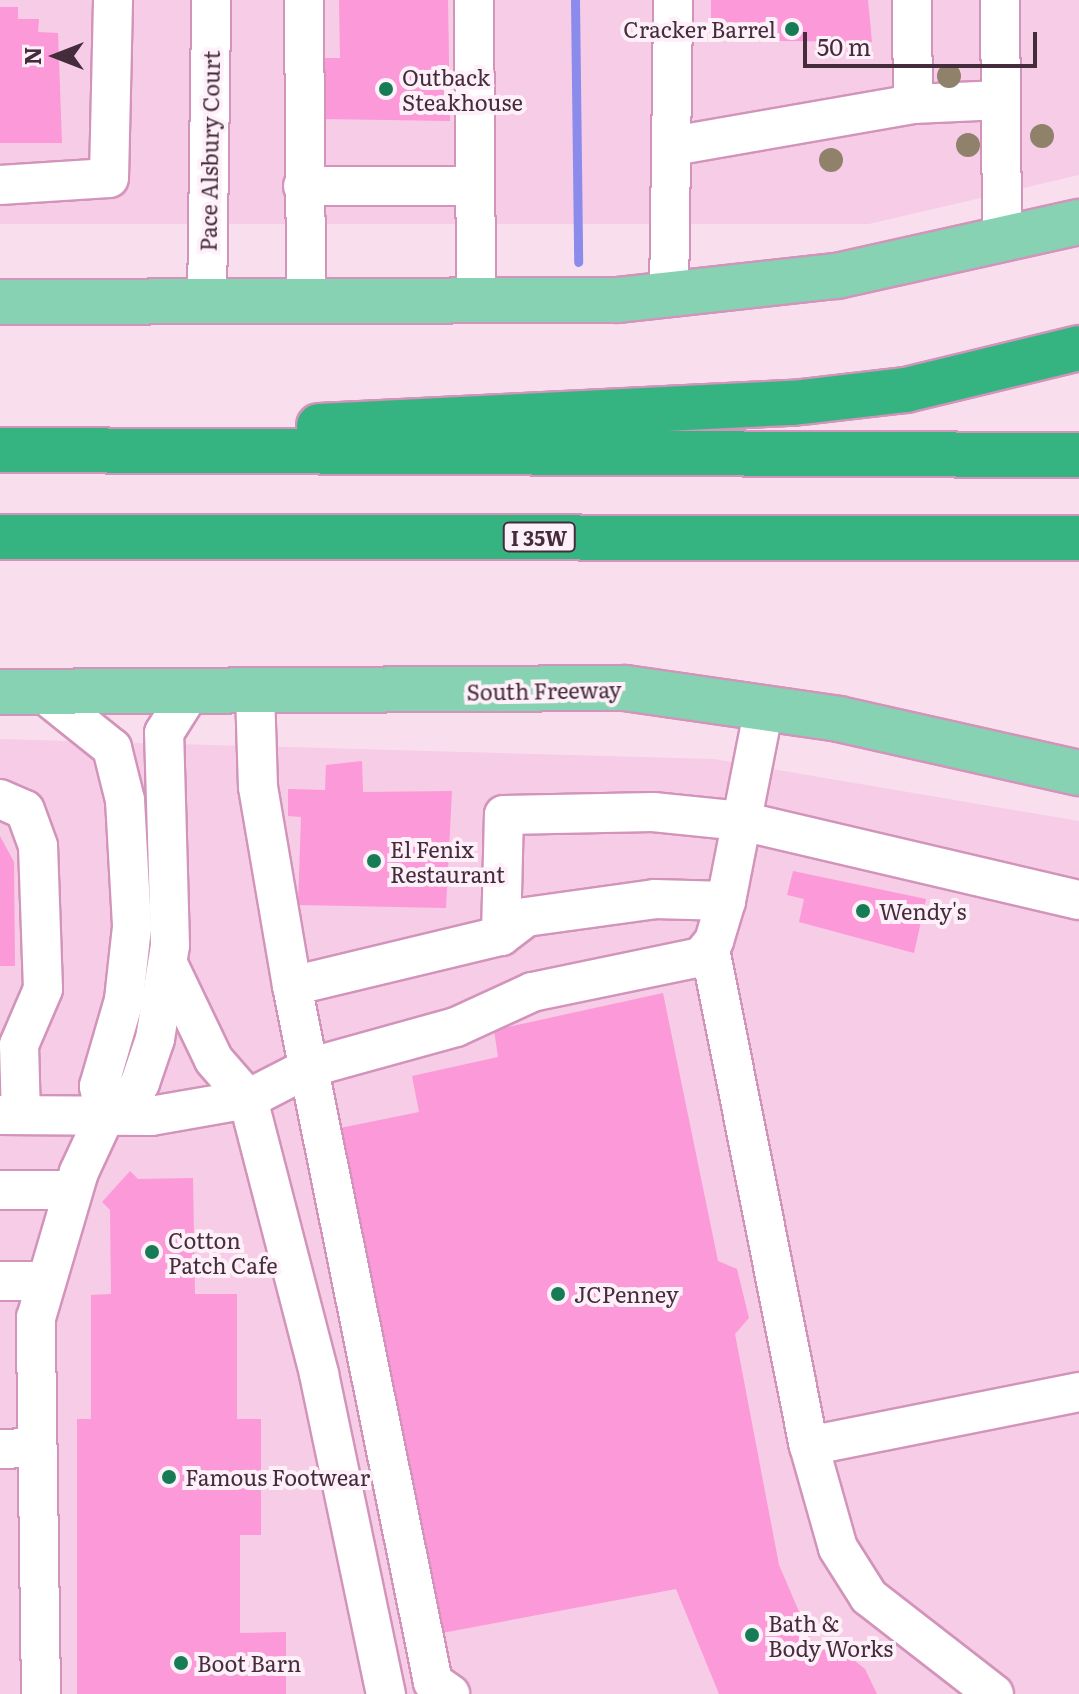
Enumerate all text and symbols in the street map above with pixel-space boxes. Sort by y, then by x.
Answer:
north arrow [16,16,96,96]
place label: Cracker Barrel [623,16,776,42]
scale bar [807,16,1041,66]
marker: Cracker Barrel [783,20,801,38]
text: 50 m [817,28,871,63]
text: N [15,47,48,65]
street label: Pace Alsbury Court [194,50,224,252]
place label: Outback Steakhouse [402,63,523,114]
marker: Outback Steakhouse [377,80,395,98]
road number: I 35W [501,521,577,553]
street label: South Freeway [466,675,622,705]
place label: El Fenix Restaurant [390,835,505,886]
marker: El Fenix Restaurant [365,852,383,870]
place label: Wendy's [879,898,967,924]
marker: Wendy's [854,902,872,920]
place label: Cotton Patch Cafe [168,1226,278,1278]
marker: Cotton Patch Cafe [143,1243,161,1261]
place label: JCPenney [574,1281,679,1307]
marker: JCPenney [549,1285,567,1303]
place label: Famous Footwear [185,1464,370,1490]
marker: Famous Footwear [160,1468,178,1486]
place label: Bath & Body Works [768,1609,893,1660]
marker: Bath & Body Works [743,1626,761,1644]
place label: Boot Barn [197,1650,301,1676]
marker: Boot Barn [172,1654,190,1672]

